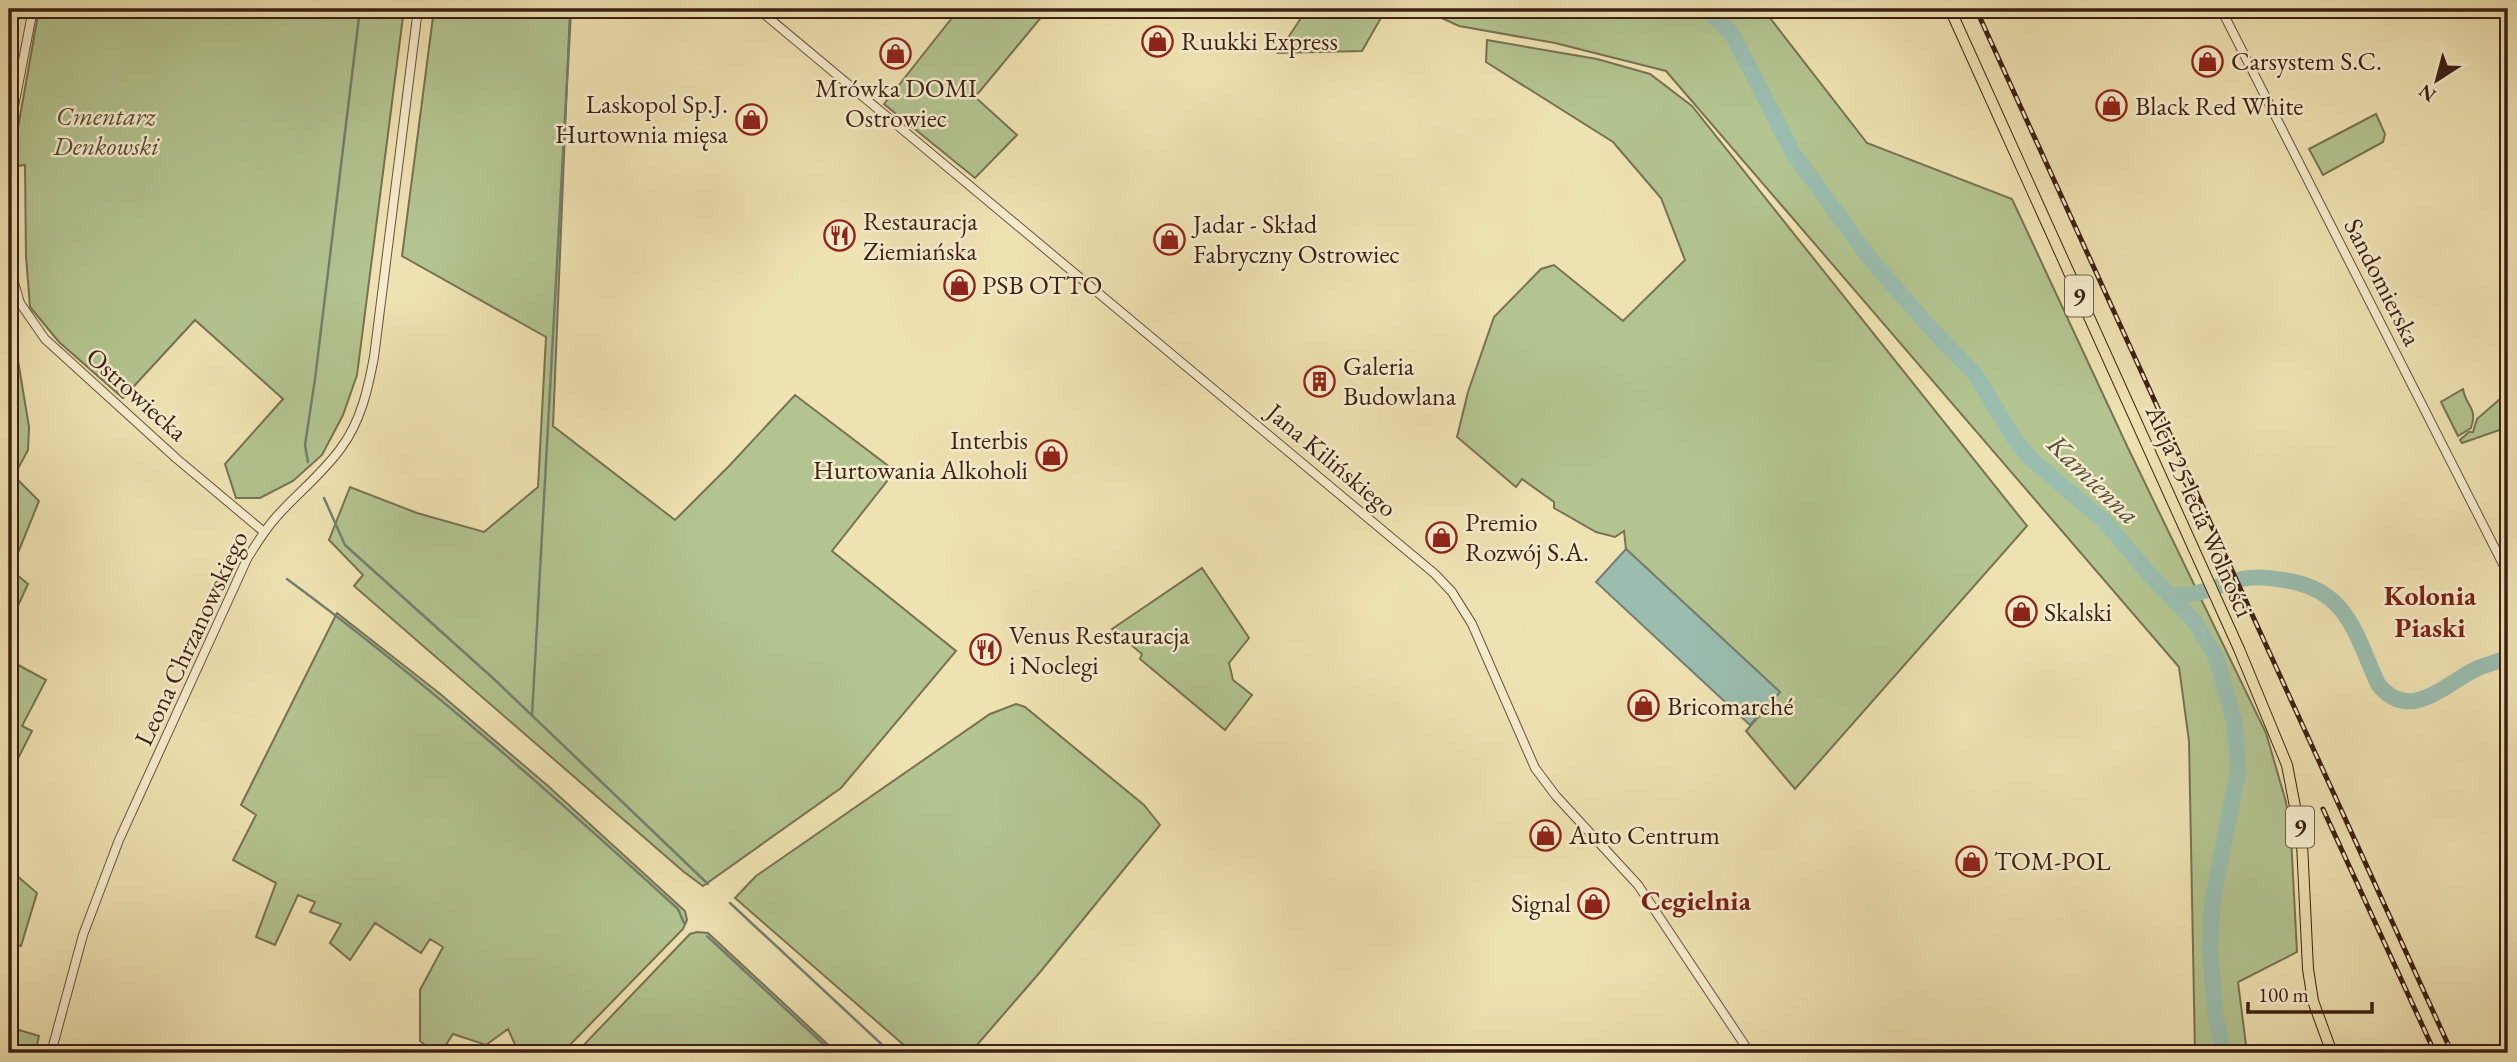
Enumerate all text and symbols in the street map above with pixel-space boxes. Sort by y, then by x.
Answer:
shop icon: Ruukki Express [1141,24,1175,58]
place label: Ruukki Express [1181,24,1338,58]
shop icon: Mrówka DOMI Ostrowiec [879,36,913,70]
shop icon: Carsystem S.C. [2191,44,2225,78]
place label: Carsystem S.C. [2231,44,2382,78]
north arrow [2402,46,2472,116]
place label: Mrówka DOMI Ostrowiec [815,71,977,135]
text: N [2413,78,2441,108]
place label: Laskopol Sp.J. Hurtownia mięsa [555,87,729,151]
shop icon: Black Red White [2095,89,2129,123]
place label: Black Red White [2135,89,2304,123]
park label: Cmentarz Denkowski [52,99,160,163]
shop icon: Laskopol Sp.J. Hurtownia mięsa [734,102,768,136]
place label: Restauracja Ziemiańska [863,204,978,268]
place label: Jadar - Skład Fabryczny Ostrowiec [1191,207,1400,271]
street label: Sandomierska [2336,213,2430,352]
restaurant icon: Restauracja Ziemiańska [823,219,857,253]
shop icon: Jadar - Skład Fabryczny Ostrowiec [1153,222,1187,256]
shop icon: PSB OTTO [942,268,976,302]
place label: PSB OTTO [982,268,1102,302]
road number: 9 [2065,276,2093,316]
street label: Ostrowiecka [79,340,195,449]
place label: Galeria Budowlana [1343,349,1457,413]
building icon: Galeria Budowlana [1303,364,1337,398]
street label: Jana Kilińskiego [1258,394,1404,525]
street label: Aleja 25-lecia Wolności [2138,399,2262,622]
place label: Interbis Hurtowania Alkoholi [813,423,1028,487]
water label: Kamienna [2039,425,2148,532]
shop icon: Interbis Hurtowania Alkoholi [1034,438,1068,472]
place label: Premio Rozwój S.A. [1465,505,1589,569]
shop icon: Premio Rozwój S.A. [1425,520,1459,554]
street label: Leona Chrzanowskiego [126,525,256,751]
district label: Kolonia Piaski [2384,577,2477,645]
shop icon: Skalski [2004,595,2038,629]
place label: Skalski [2044,595,2112,629]
place label: Venus Restauracja i Noclegi [1009,618,1190,682]
restaurant icon: Venus Restauracja i Noclegi [969,633,1003,667]
shop icon: Bricomarché [1627,689,1661,723]
place label: Bricomarché [1667,689,1794,723]
road number: 9 [2286,806,2314,848]
shop icon: Auto Centrum [1529,818,1563,852]
place label: Auto Centrum [1568,818,1720,852]
shop icon: TOM-POL [1954,844,1988,878]
place label: TOM-POL [1994,844,2111,878]
district label: Cegielnia [1641,882,1752,918]
place label: Signal [1511,886,1571,920]
shop icon: Signal [1577,886,1611,920]
scale bar [2248,971,2372,1015]
text: 100 m [2258,981,2309,1008]

